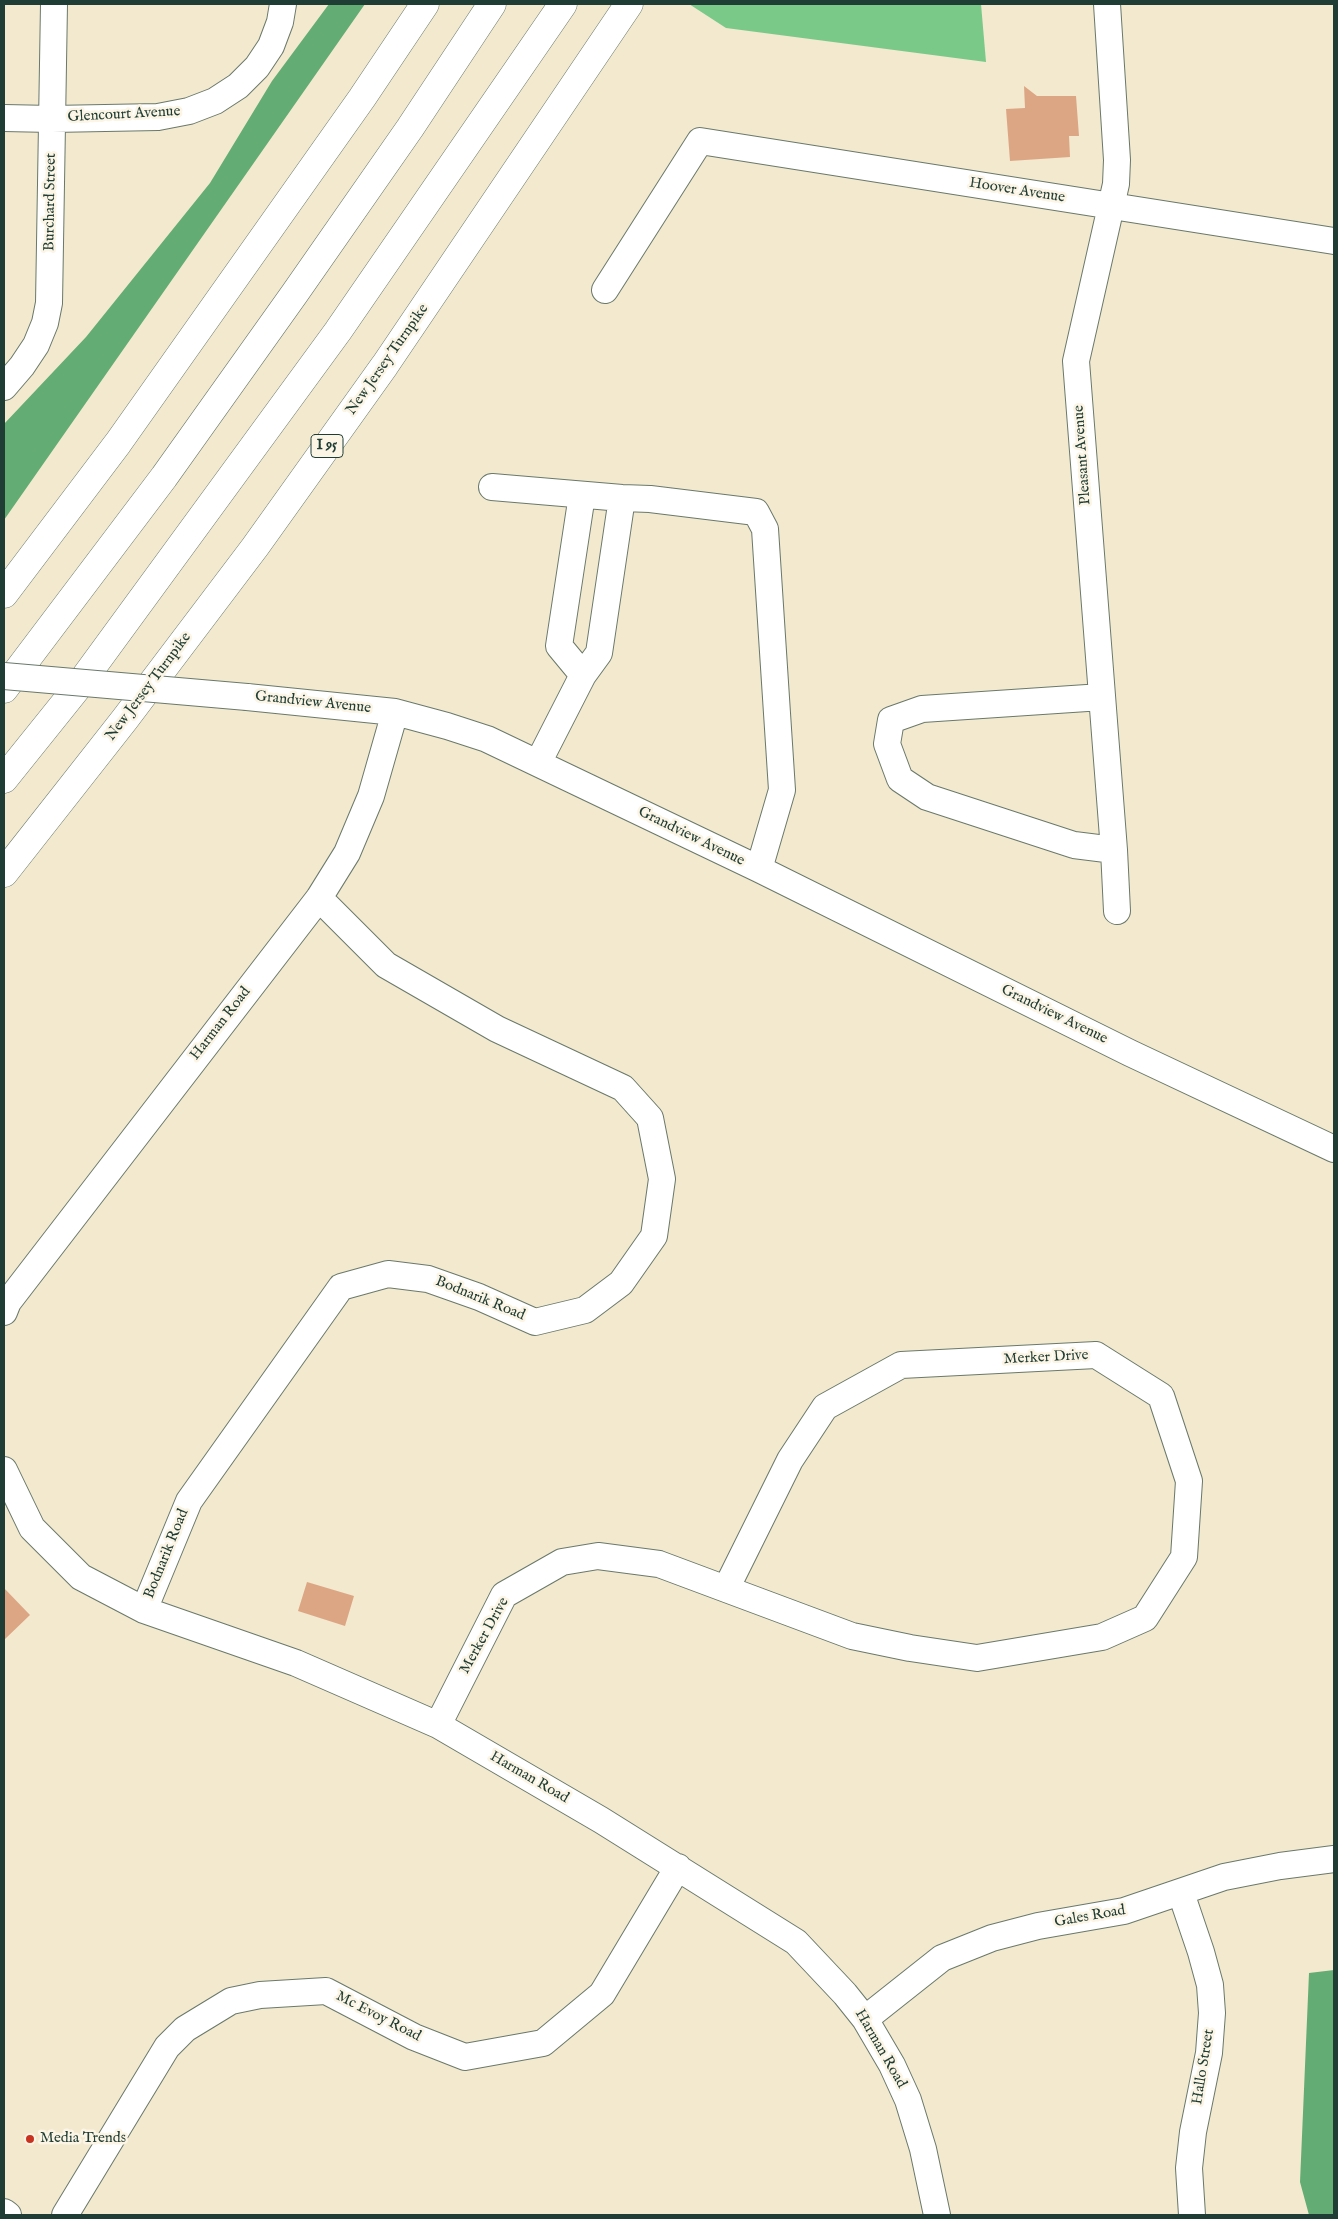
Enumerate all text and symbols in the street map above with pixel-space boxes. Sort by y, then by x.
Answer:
street label: Glencourt Avenue [67,103,181,127]
street label: Burchard Street [41,153,61,251]
street label: Hoover Avenue [968,175,1066,207]
street label: New Jersey Turnpike [343,301,433,419]
street label: Pleasant Avenue [1071,404,1095,506]
road number: I 95 [311,434,343,458]
street label: New Jersey Turnpike [102,629,196,745]
street label: Grandview Avenue [254,688,372,718]
street label: Grandview Avenue [635,803,747,871]
street label: Grandview Avenue [998,981,1110,1049]
street label: Harman Road [187,984,255,1064]
street label: Bodnarik Road [432,1273,528,1325]
street label: Merker Drive [1003,1347,1089,1369]
street label: Bodnarik Road [141,1506,193,1602]
street label: Merker Drive [457,1595,513,1677]
street label: Harman Road [486,1748,572,1808]
street label: Gales Road [1053,1902,1127,1932]
street label: Mc Evoy Road [332,1988,424,2046]
street label: Harman Road [850,2006,910,2092]
street label: Hallo Street [1189,2028,1219,2106]
place label: Media Trends [40,2130,126,2148]
marker: Media Trends [24,2133,36,2145]

